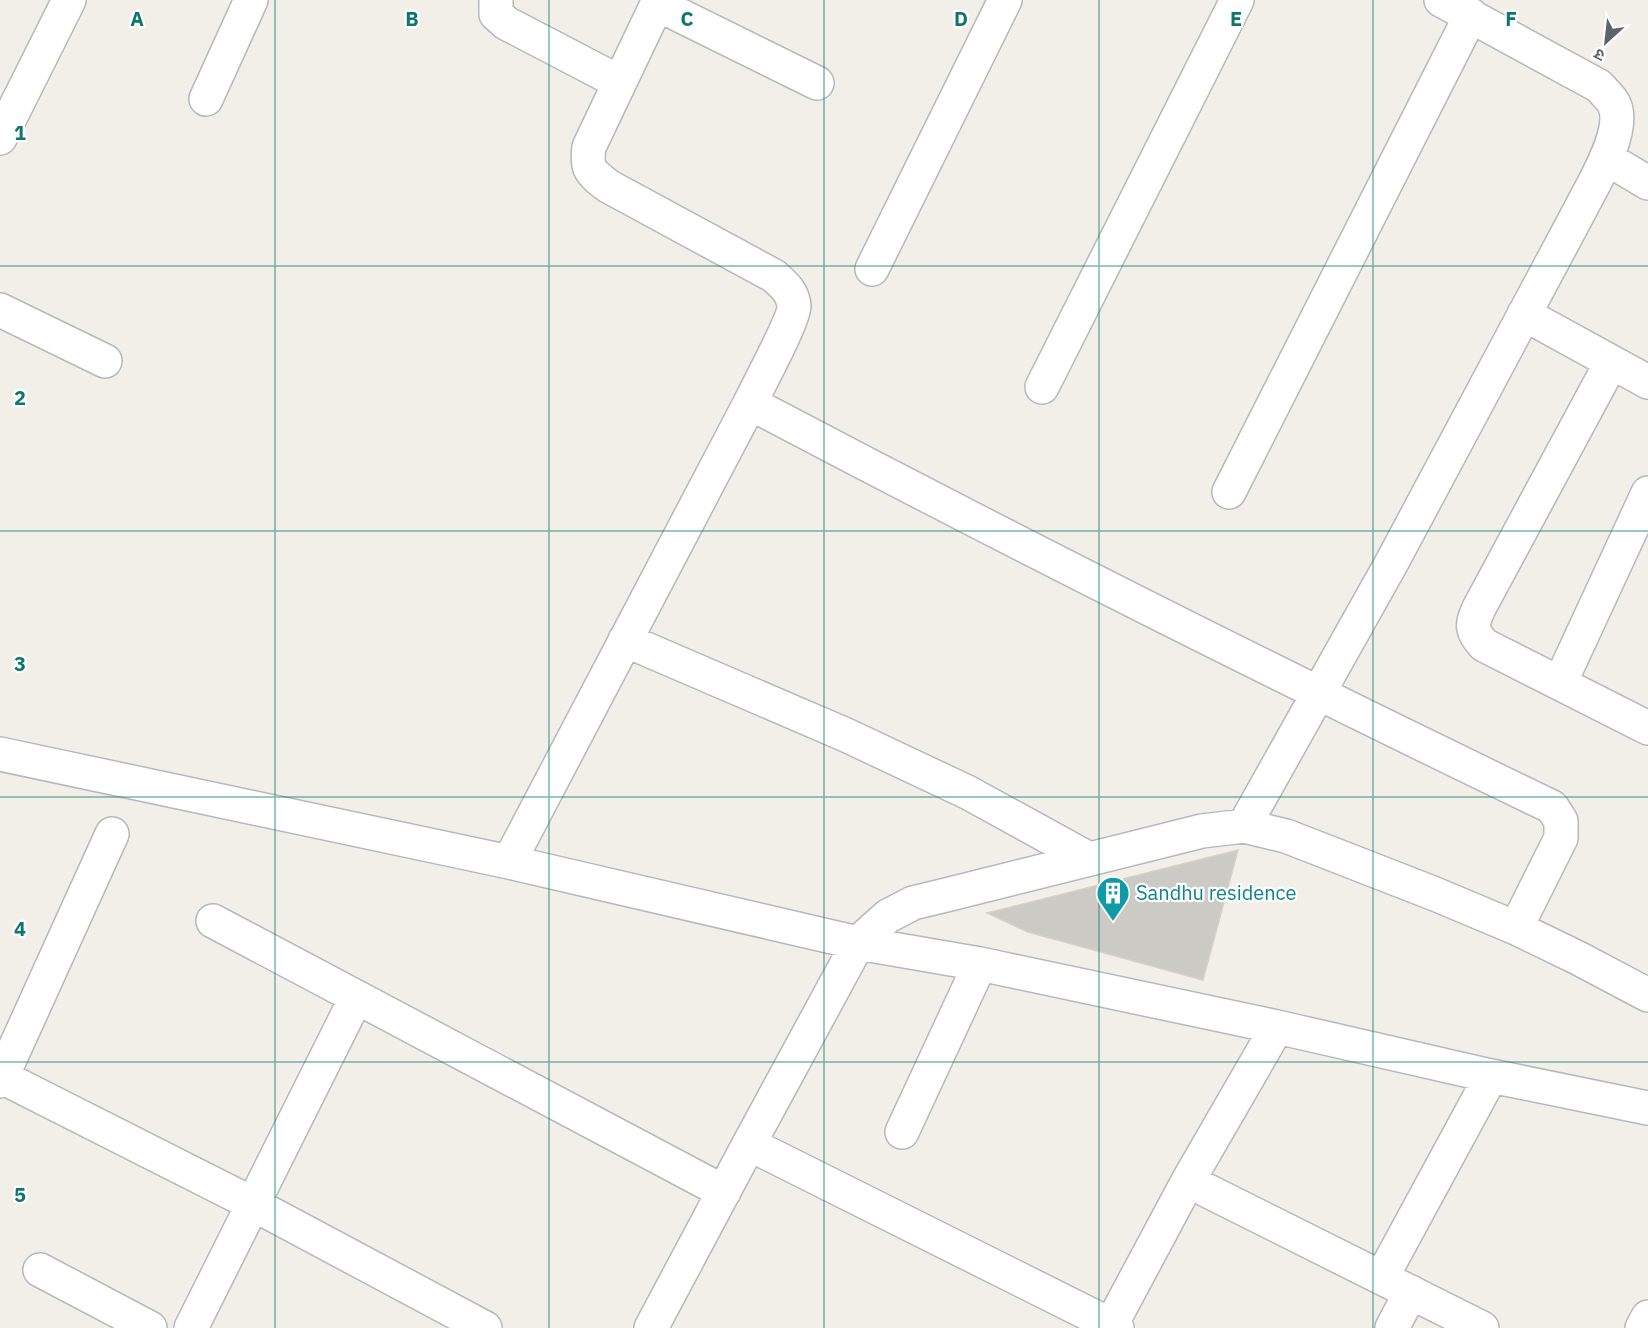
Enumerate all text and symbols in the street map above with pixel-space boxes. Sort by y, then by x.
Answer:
text: A [130,5,144,32]
text: B [405,5,419,32]
text: C [680,5,694,32]
text: D [954,5,968,32]
text: E [1230,5,1242,32]
text: F [1505,5,1517,32]
north arrow [1576,12,1636,72]
text: उ [1590,44,1608,66]
text: 1 [14,119,26,146]
text: 2 [14,384,26,411]
text: 3 [14,650,26,677]
building icon: Sandhu residence [1095,875,1131,922]
place label: Sandhu residence [1136,879,1297,906]
text: 4 [14,915,26,942]
text: 5 [14,1181,26,1208]

